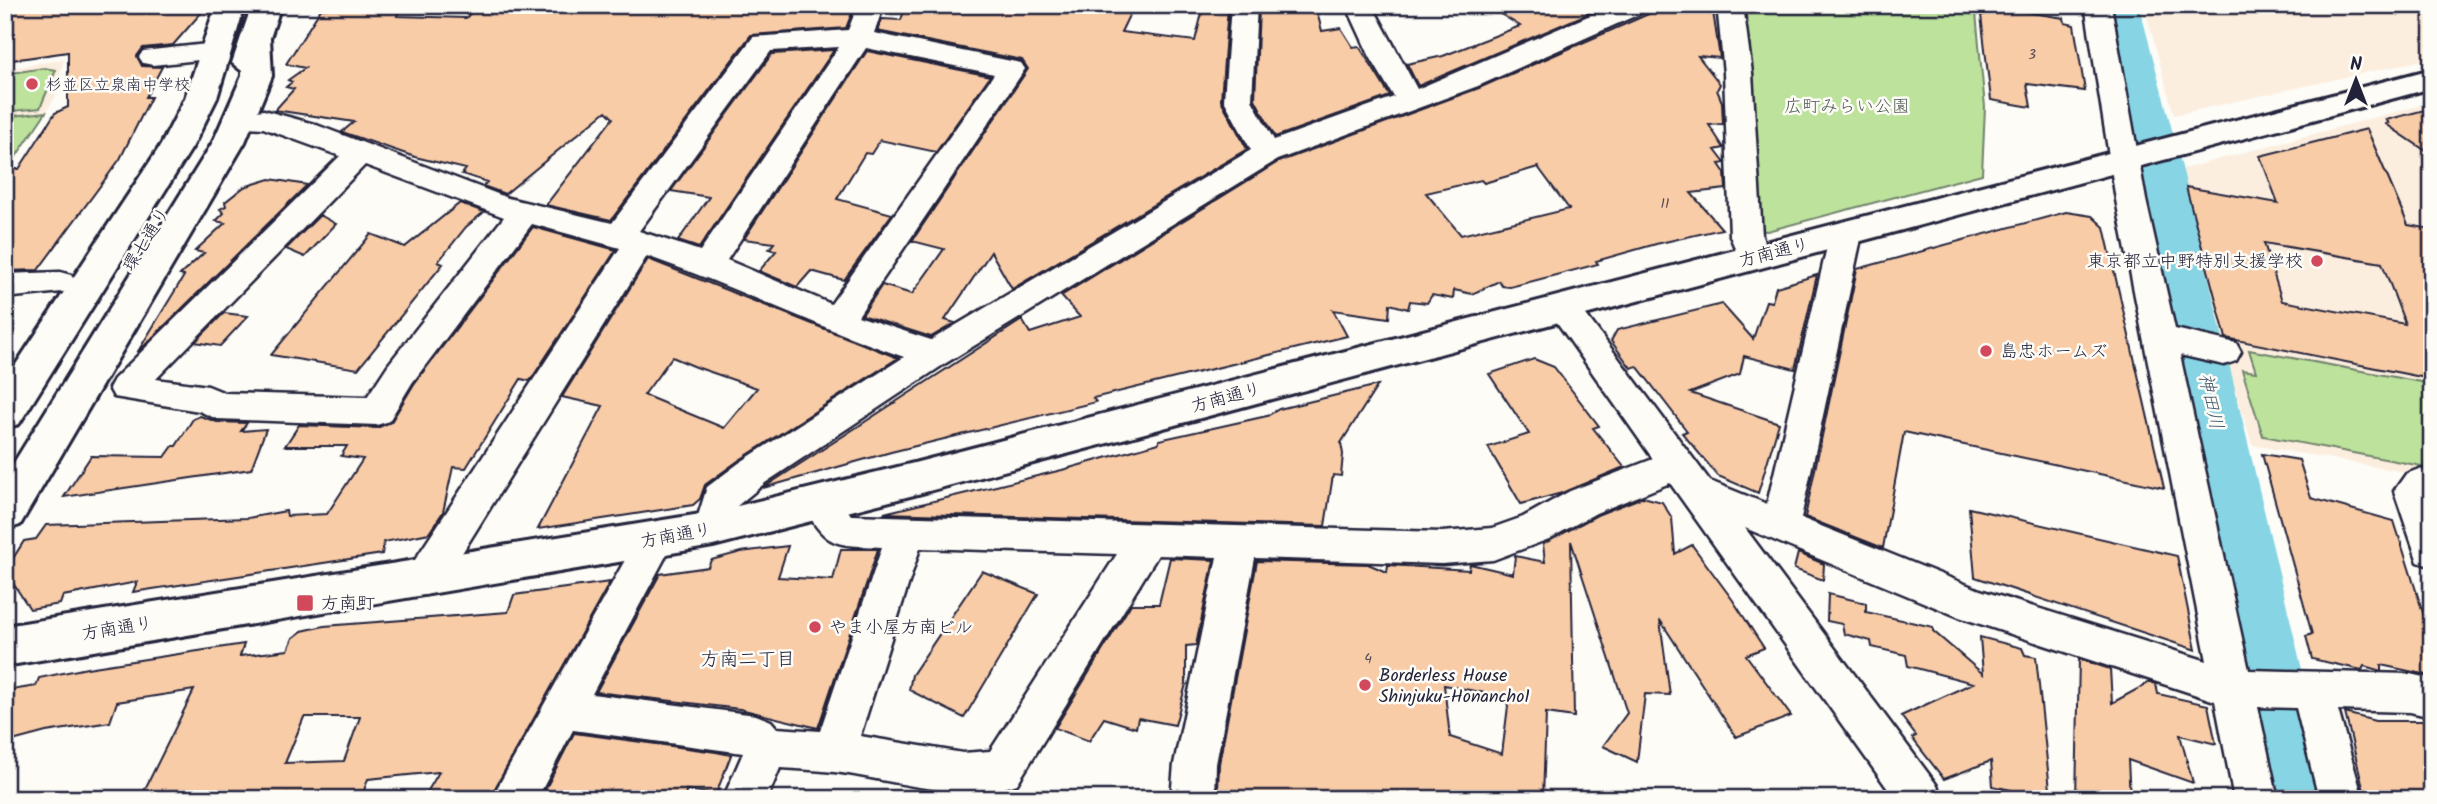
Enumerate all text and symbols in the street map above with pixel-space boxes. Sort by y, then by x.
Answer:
house number: 3 [2028,44,2036,66]
north arrow [2322,46,2392,116]
text: N [2350,50,2362,80]
place label: 杉並区立泉南中学校 [46,73,190,98]
marker: 杉並区立泉南中学校 [24,76,40,92]
park label: 広町みらい公園 [1784,93,1910,122]
house number: 11 [1661,193,1669,215]
street label: 環七通り [116,202,179,278]
street label: 方南通り [1736,231,1813,276]
place label: 東京都立中野特別支援学校 [2087,248,2303,277]
marker: 東京都立中野特別支援学校 [2309,253,2325,269]
place label: 島忠ホームズ [2000,338,2107,367]
marker: 島忠ホームズ [1978,343,1994,359]
water label: 神田川 [2189,370,2231,432]
street label: 方南通り [1188,375,1265,422]
street label: 方南通り [638,516,714,557]
place label: 方南町 [321,590,375,619]
marker: 方南町 [295,593,315,613]
street label: 方南通り [79,610,155,649]
place label: やま小屋方南ビル [829,614,973,643]
marker: やま小屋方南ビル [807,619,823,635]
district label: 方南二丁目 [700,645,796,675]
house number: 4 [1364,648,1372,670]
place label: Borderless House Shinjuku-Honancho1 [1379,662,1530,712]
marker: Borderless House Shinjuku-Honancho1 [1357,677,1373,693]

